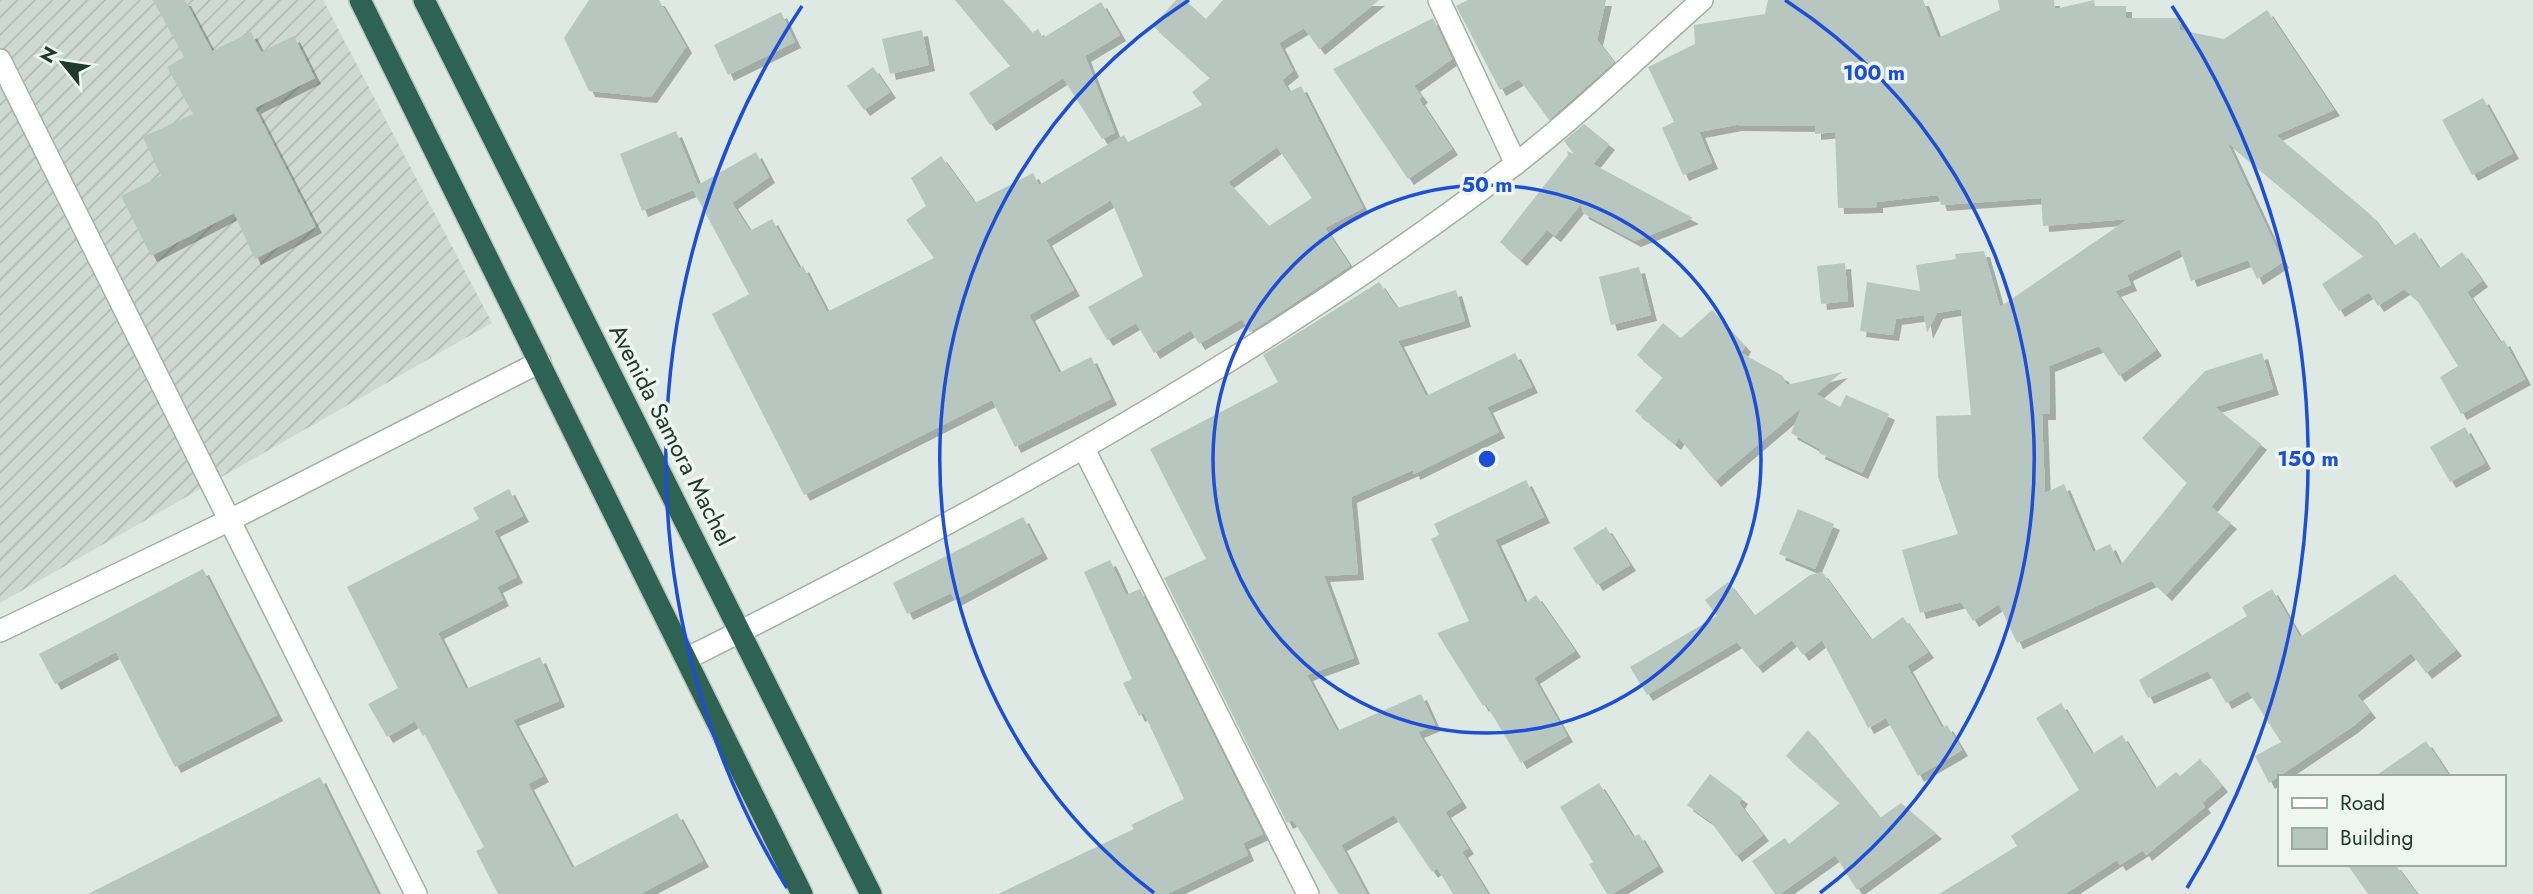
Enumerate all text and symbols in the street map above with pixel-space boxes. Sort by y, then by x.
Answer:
north arrow [28,28,98,98]
text: N [33,41,64,68]
text: 100 m [1843,58,1905,88]
text: 50 m [1462,170,1512,200]
street label: Avenida Samora Machel [601,318,743,552]
text: 150 m [2277,444,2339,474]
centre of rings [1475,447,1499,471]
legend [2278,775,2505,866]
text: Road [2340,788,2385,818]
text: Building [2340,823,2413,853]

